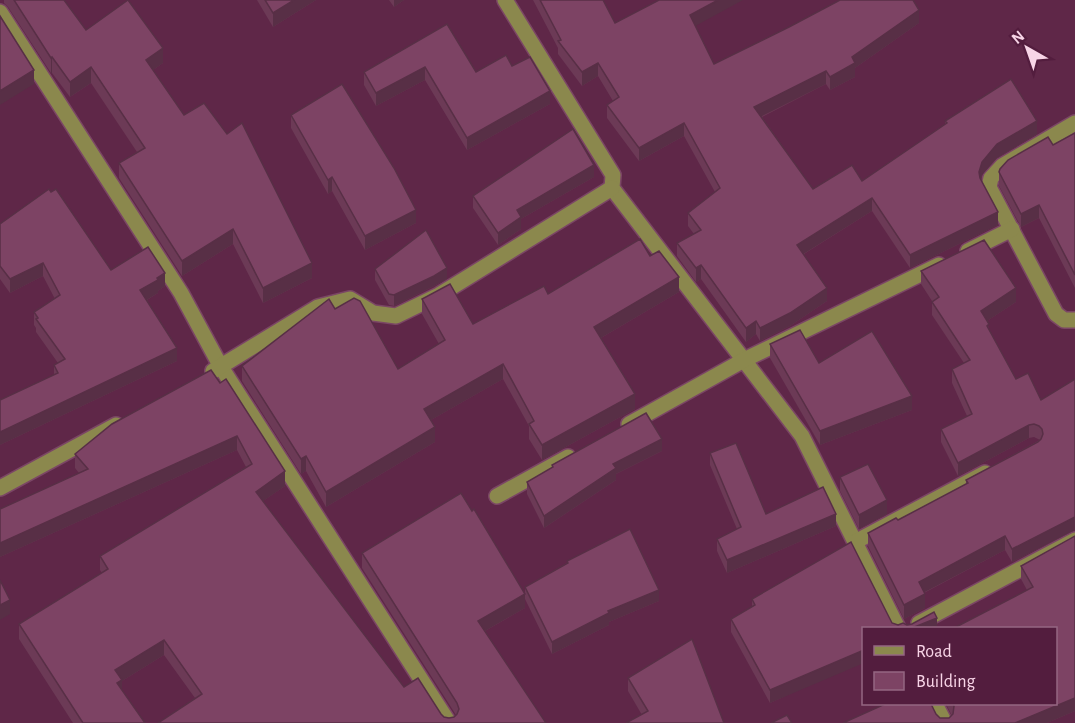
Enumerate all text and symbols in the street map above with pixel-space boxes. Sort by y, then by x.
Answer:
north arrow [997,18,1057,78]
text: N [1009,28,1027,47]
legend [862,627,1057,705]
text: Road [916,643,952,661]
text: Building [916,673,976,691]

